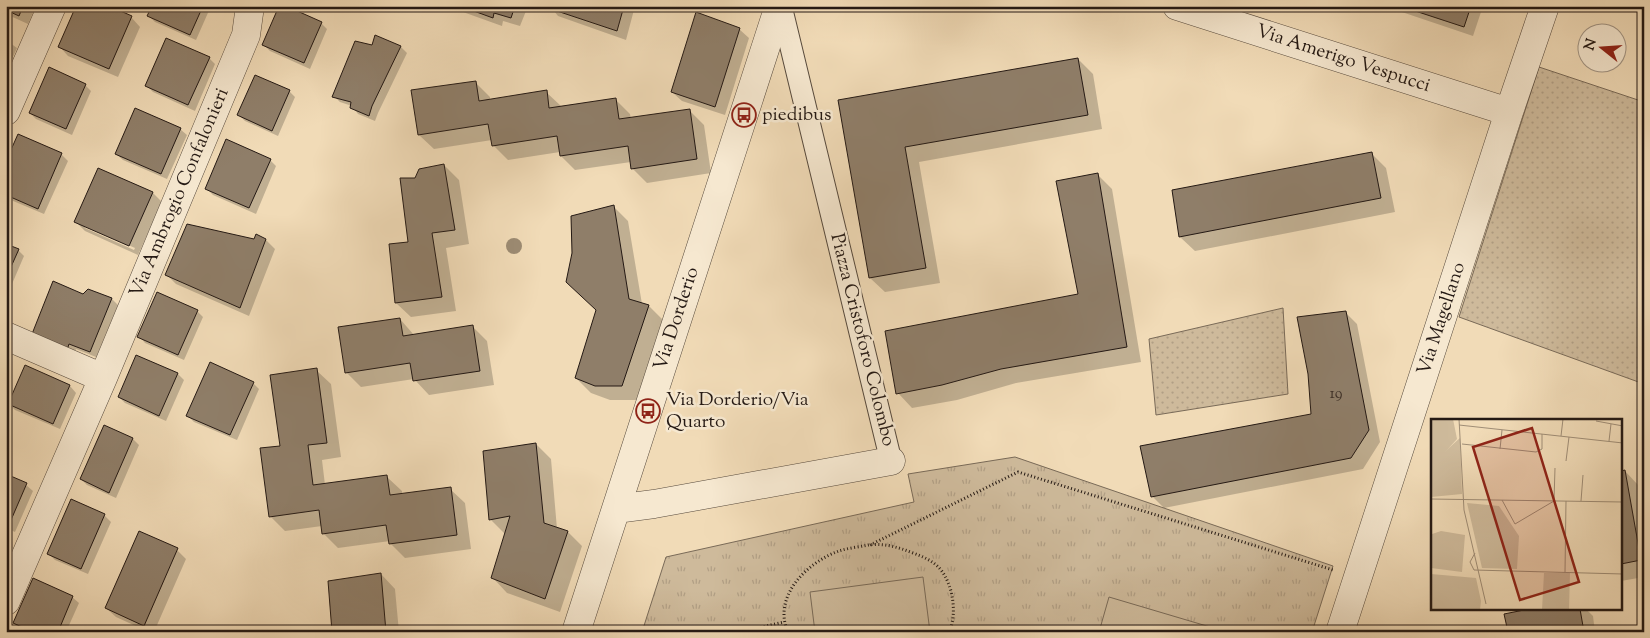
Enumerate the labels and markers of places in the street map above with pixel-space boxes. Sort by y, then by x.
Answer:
bus stop icon: piedibus [731,102,757,128]
place label: piedibus [762,102,831,129]
place label: Via Dorderio/Via Quarto [666,387,809,436]
bus stop icon: Via Dorderio/Via Quarto [635,398,661,424]

